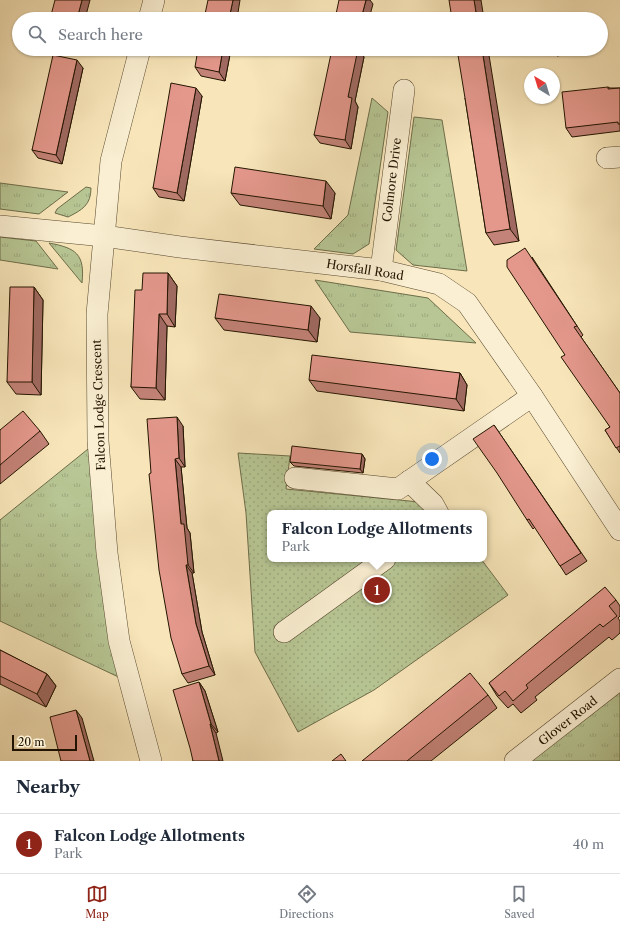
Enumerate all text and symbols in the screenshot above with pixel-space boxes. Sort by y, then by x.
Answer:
search box [12,12,608,56]
icon: search [26,23,48,45]
text: Search here [58,25,143,44]
north arrow [524,68,560,104]
street label: Colmore Drive [379,137,404,223]
street label: Horsfall Road [325,256,406,283]
street label: Falcon Lodge Crescent [89,338,108,471]
your location [422,449,442,469]
popup [267,510,487,562]
text: Falcon Lodge Allotments [282,519,472,538]
text: Park [282,538,310,554]
pin: 1 [364,575,390,605]
street label: Glover Road [535,692,601,748]
scale bar [12,733,77,752]
text: 20 m [18,735,44,749]
text: Nearby [16,777,80,797]
text: Falcon Lodge Allotments [54,826,245,845]
text: 1 [26,836,32,852]
text: 40 m [573,836,604,852]
text: Park [54,845,82,861]
tab: Map [85,883,109,921]
tab: Directions [279,883,334,921]
tab: Saved [504,883,535,921]

